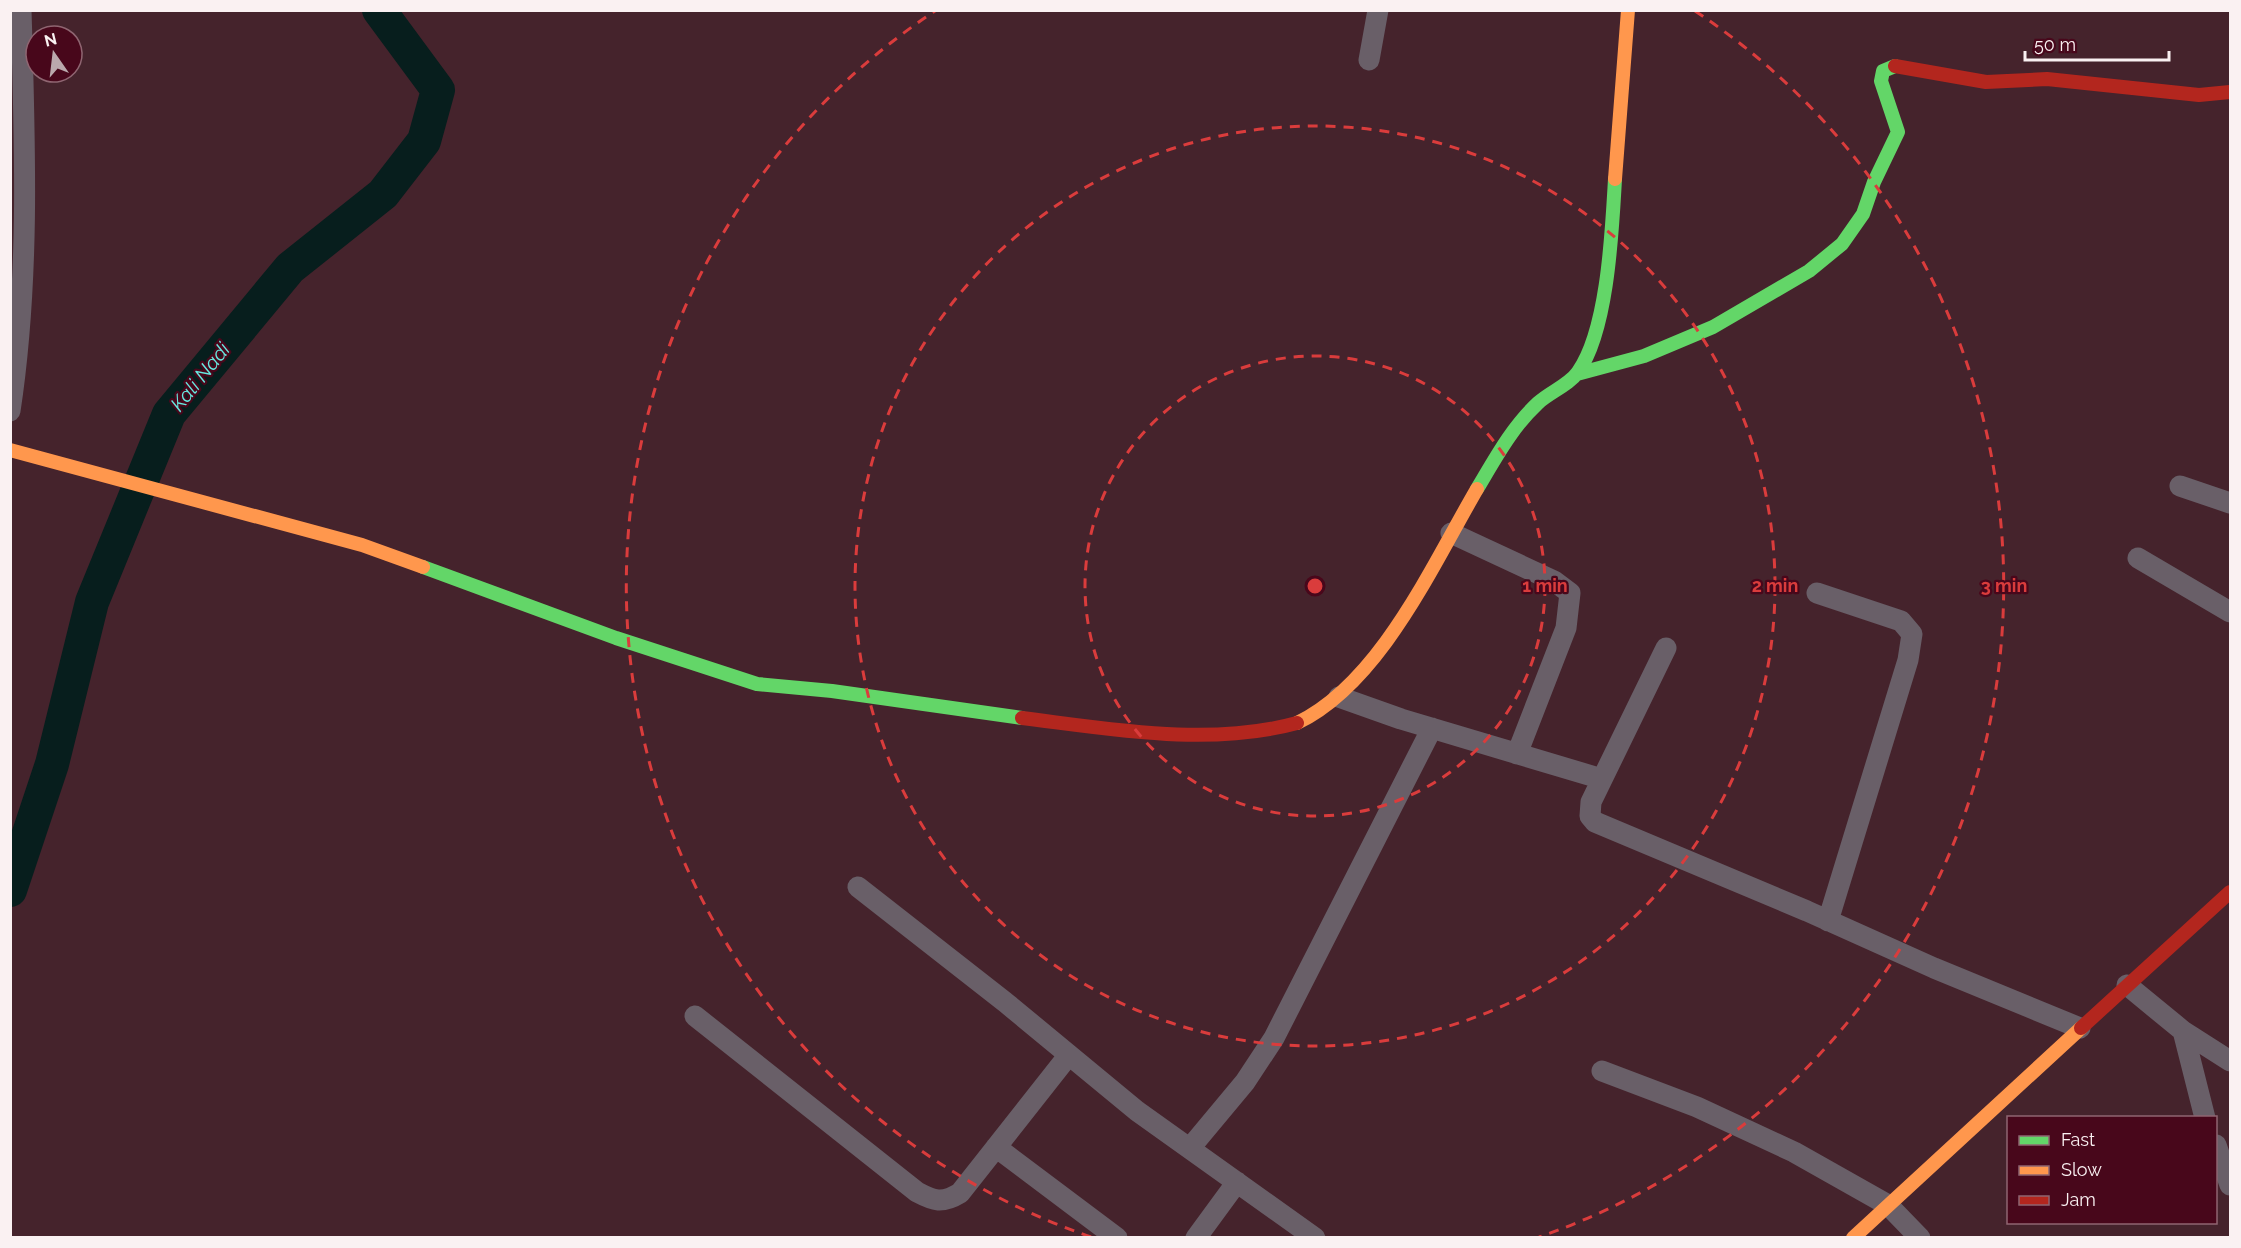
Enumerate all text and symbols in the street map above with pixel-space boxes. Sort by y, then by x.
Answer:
north arrow [24,24,84,84]
scale bar [2025,24,2169,62]
text: N [42,29,59,51]
text: 50 m [2034,34,2076,55]
water label: Kali Nadi [165,337,235,416]
text: 1 min [1522,575,1568,596]
text: 2 min [1752,575,1798,596]
text: 3 min [1981,575,2027,596]
centre of rings [1305,576,1325,596]
legend [2007,1116,2217,1224]
text: Fast [2061,1129,2095,1150]
text: Slow [2061,1159,2102,1180]
text: Jam [2061,1189,2096,1210]

